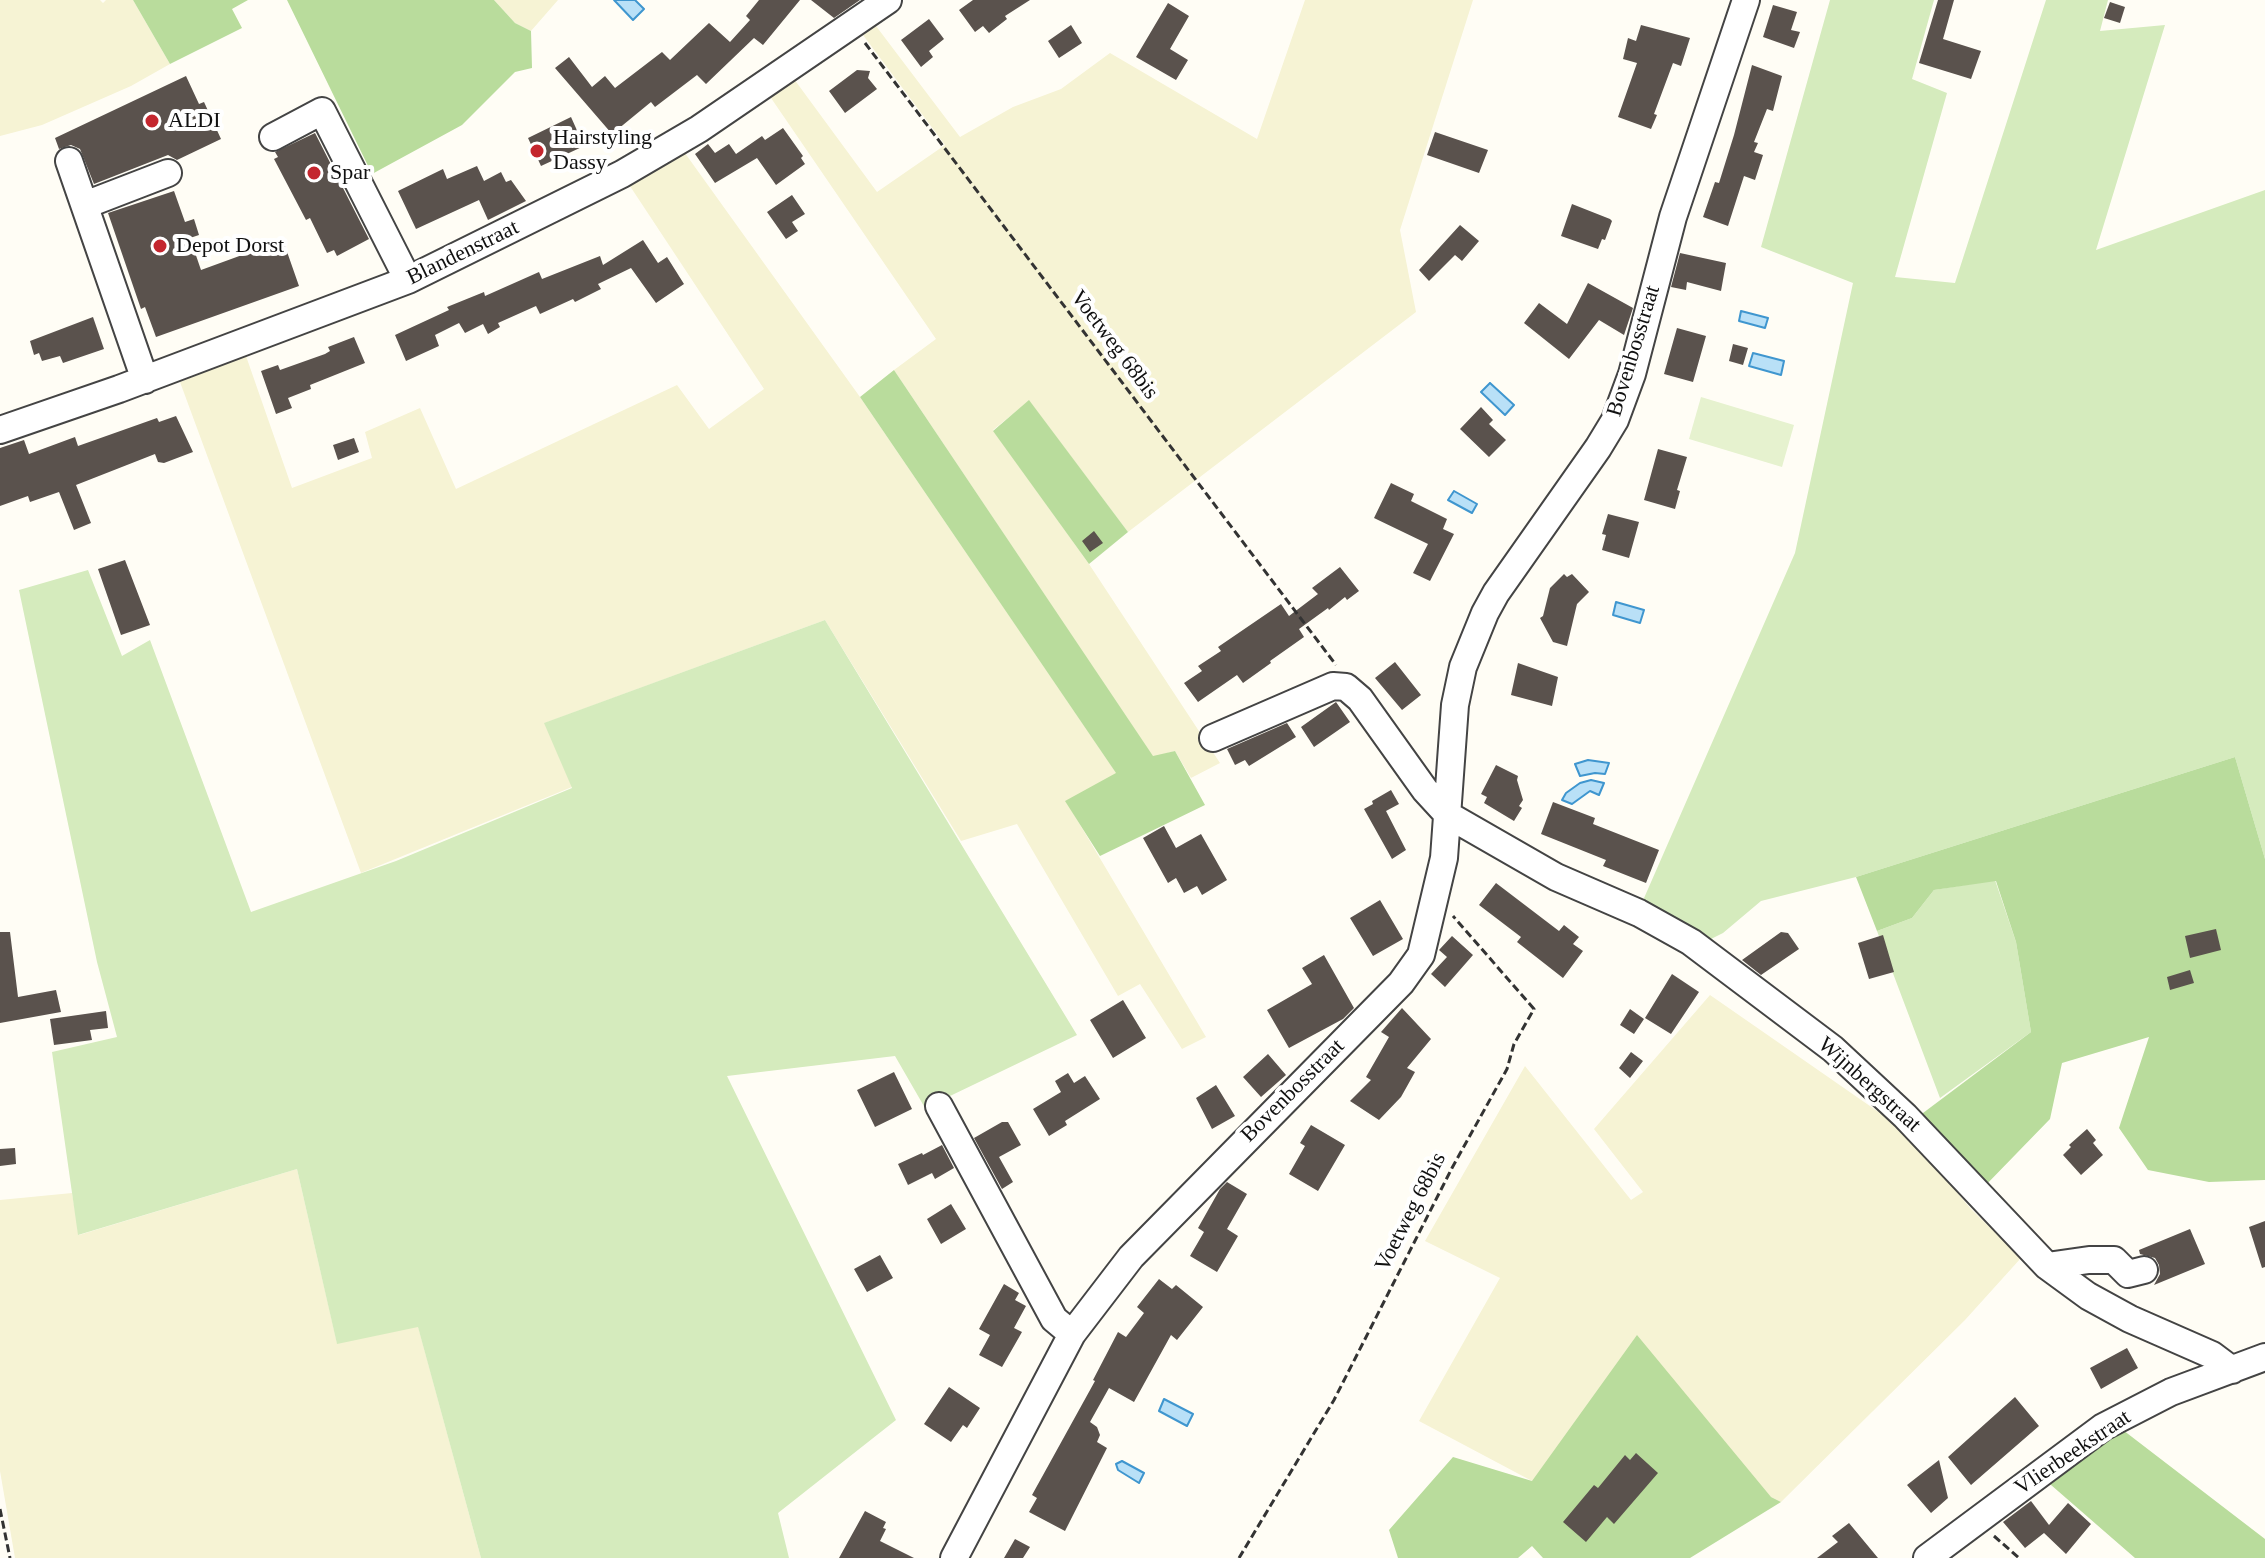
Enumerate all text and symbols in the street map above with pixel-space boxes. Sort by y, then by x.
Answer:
place label: ALDI [168,108,221,134]
marker: ALDI [143,112,161,130]
place label: Hairstyling Dassy [553,125,652,176]
marker: Hairstyling Dassy [528,142,546,160]
place label: Spar [330,160,370,186]
marker: Spar [305,164,323,182]
street label: Blandenstraat [403,215,523,291]
place label: Depot Dorst [176,233,284,259]
marker: Depot Dorst [151,237,169,255]
street label: Bovenbosstraat [1602,282,1666,420]
street label: Voetweg 68bis [1064,285,1164,405]
street label: Wijnbergstraat [1812,1032,1926,1138]
street label: Bovenbosstraat [1236,1034,1350,1148]
street label: Voetweg 68bis [1370,1148,1452,1276]
street label: Vlierbeekstraat [2010,1404,2136,1502]

